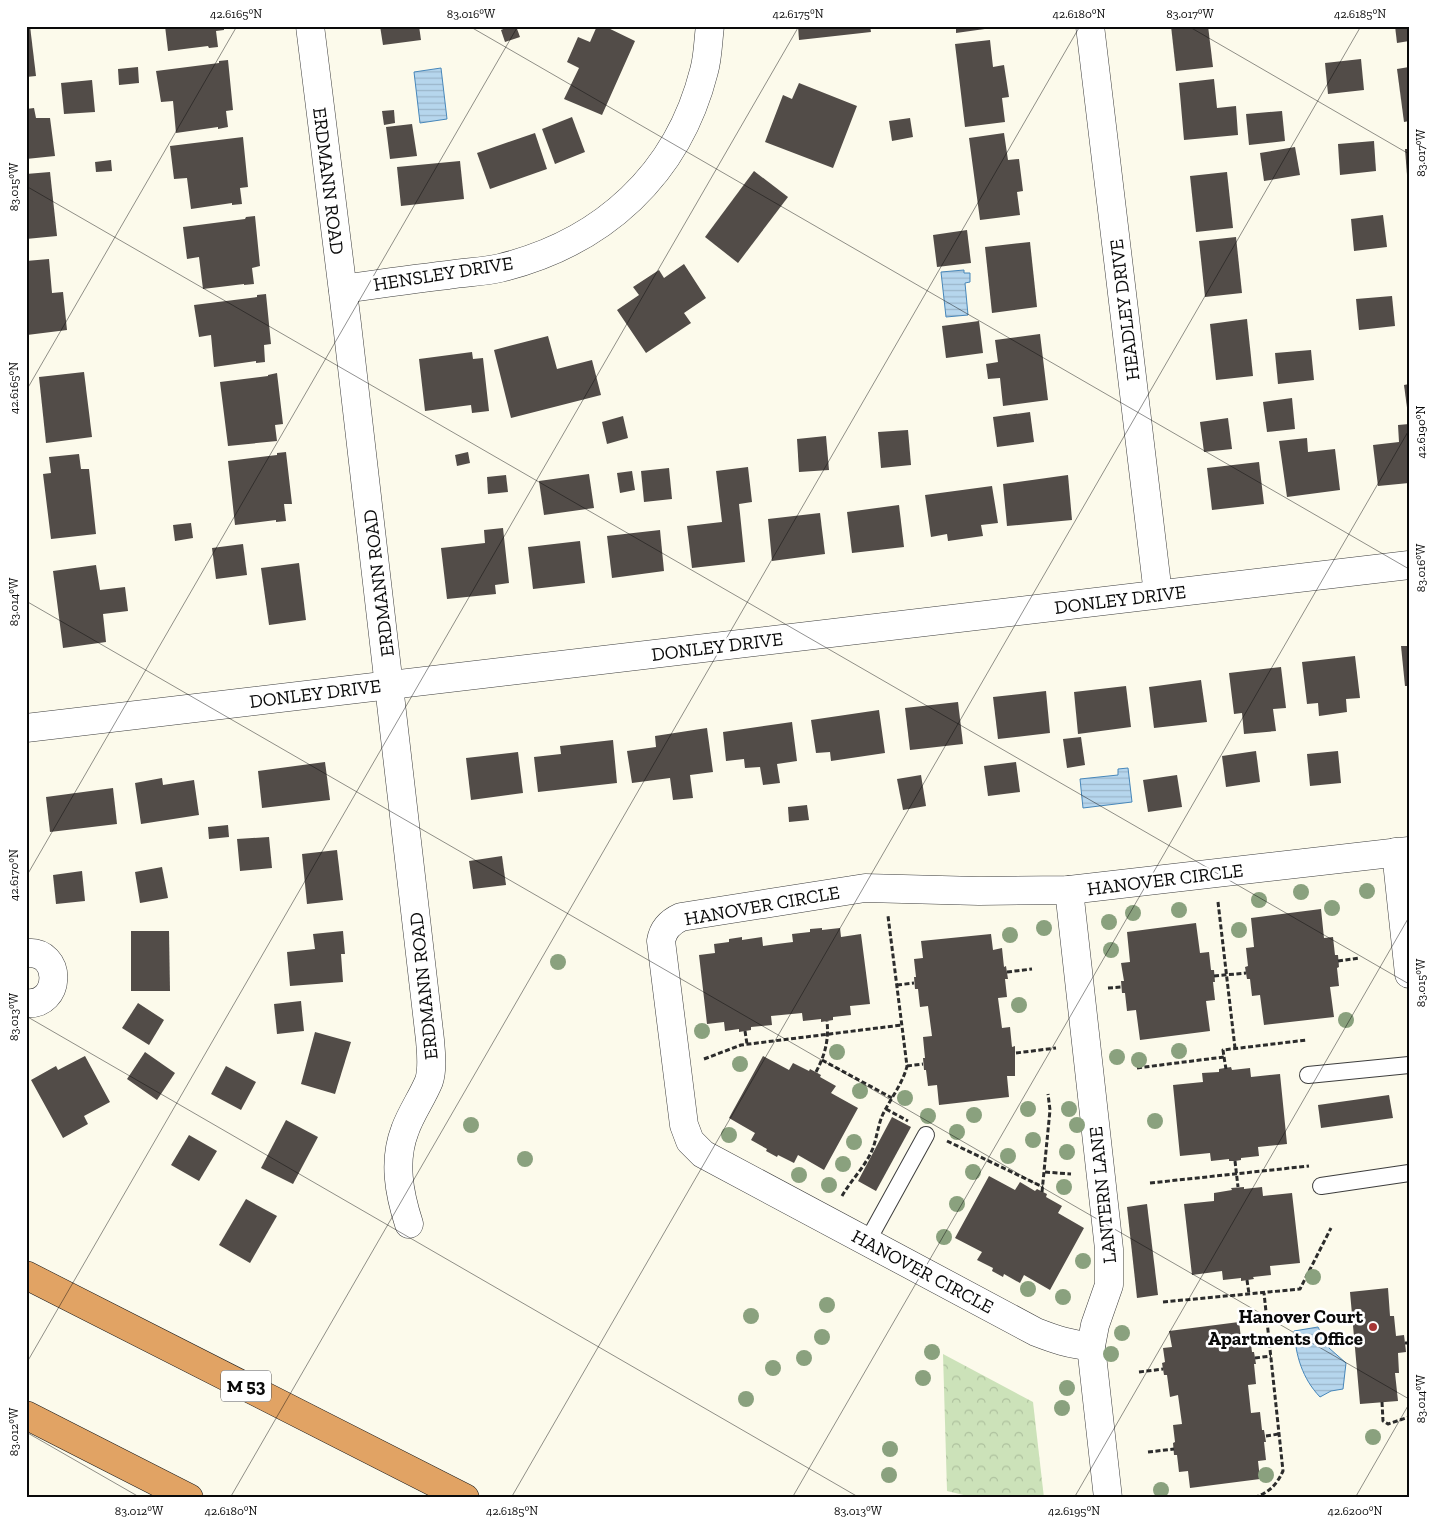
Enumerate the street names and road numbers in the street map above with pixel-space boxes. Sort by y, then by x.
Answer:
street label: ERDMANN ROAD [308,106,349,256]
street label: HEADLEY DRIVE [1104,238,1145,382]
street label: HENSLEY DRIVE [372,251,515,296]
street label: ERDMANN ROAD [358,508,399,658]
street label: DONLEY DRIVE [1053,580,1187,619]
street label: DONLEY DRIVE [650,627,784,666]
street label: DONLEY DRIVE [248,674,382,713]
street label: HANOVER CIRCLE [1086,859,1244,900]
street label: HANOVER CIRCLE [683,881,841,930]
street label: ERDMANN ROAD [404,911,443,1061]
street label: LANTERN LANE [1084,1125,1121,1265]
street label: HANOVER CIRCLE [848,1224,998,1318]
road number: M 53 [221,1370,271,1402]

